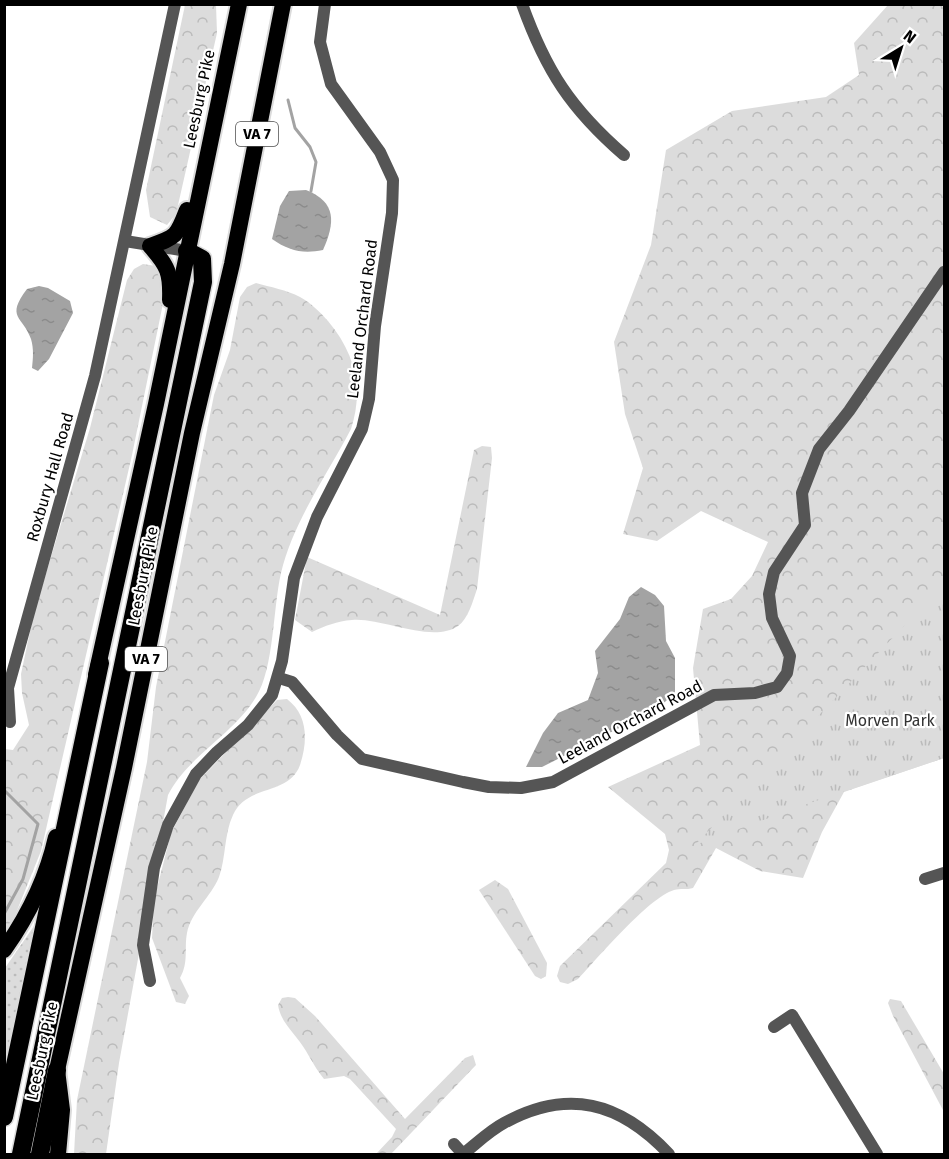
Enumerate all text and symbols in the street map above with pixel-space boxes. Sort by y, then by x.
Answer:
north arrow [871,18,931,78]
text: N [900,26,920,47]
street label: Leesburg Pike [179,48,219,150]
road number: VA 7 [236,122,278,146]
street label: Leeland Orchard Road [343,238,381,400]
street label: Roxbury Hall Road [22,410,78,544]
street label: Leesburg Pike [124,525,162,627]
road number: VA 7 [125,647,167,671]
street label: Leeland Orchard Road [555,676,705,768]
park label: Morven Park [845,711,936,730]
street label: Leesburg Pike [22,1000,62,1102]

